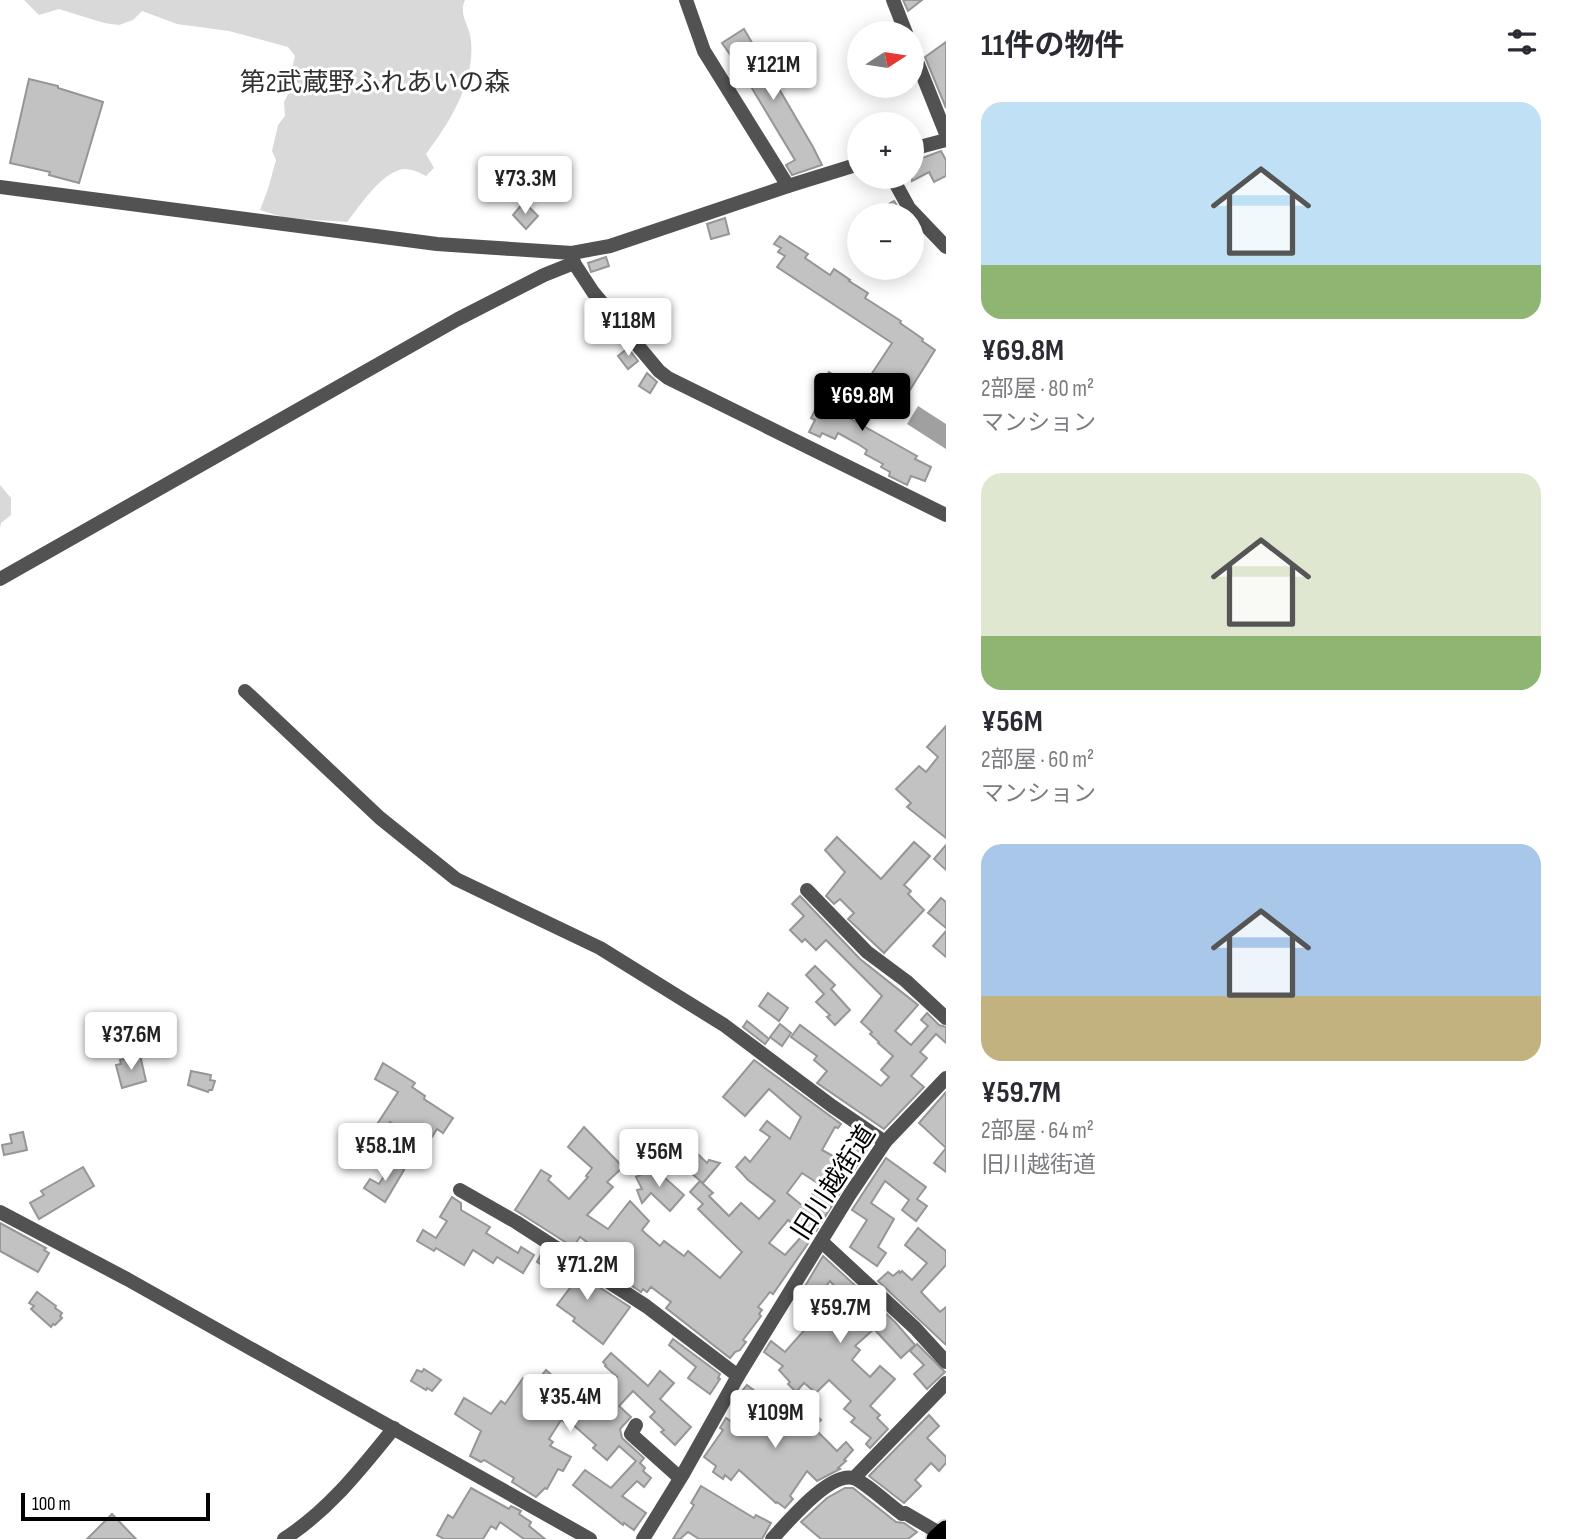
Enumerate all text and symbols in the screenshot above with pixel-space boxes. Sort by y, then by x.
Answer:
north arrow [847,21,924,98]
map controls [847,21,924,280]
icon: filters [1503,23,1541,61]
text: 11件の物件 [981,28,1125,64]
pin: ¥121M [724,42,822,102]
text: ¥121M [746,51,800,79]
park label: 第2武蔵野ふれあいの森 [240,68,510,99]
button: + [847,112,924,189]
icon: home [1198,148,1324,274]
pin: ¥73.3M [468,156,582,216]
text: ¥73.3M [494,165,556,193]
button: − [847,203,924,280]
pin: ¥118M [579,298,677,358]
text: ¥118M [600,307,656,335]
text: ¥69.8M [981,333,1064,369]
pin: ¥69.8M [805,374,919,433]
text: 2部屋 · 80 m² [981,375,1094,403]
text: ¥69.8M [830,382,894,410]
text: マンション [981,409,1096,437]
icon: home [1198,519,1324,645]
text: ¥56M [981,704,1043,740]
text: 2部屋 · 60 m² [981,746,1094,774]
text: マンション [981,780,1096,808]
icon: home [1198,890,1324,1016]
pin: ¥37.6M [74,1012,188,1072]
text: ¥37.6M [101,1021,161,1049]
text: ¥59.7M [981,1075,1061,1111]
text: 2部屋 · 64 m² [981,1117,1094,1145]
street label: 旧川越街道 [786,1120,883,1246]
pin: ¥58.1M [328,1124,442,1183]
pin: ¥56M [618,1130,700,1189]
text: ¥58.1M [354,1132,416,1160]
text: ¥56M [635,1138,683,1166]
text: 旧川越街道 [981,1151,1096,1179]
pin: ¥71.2M [530,1242,644,1302]
text: ¥71.2M [556,1251,618,1279]
pin: ¥59.7M [783,1286,897,1345]
text: ¥59.7M [809,1294,871,1322]
pin: ¥35.4M [513,1374,627,1434]
text: ¥35.4M [539,1383,601,1411]
pin: ¥109M [726,1390,824,1450]
text: ¥109M [746,1399,804,1427]
scale bar [21,1490,210,1522]
text: 100 m [32,1493,71,1516]

